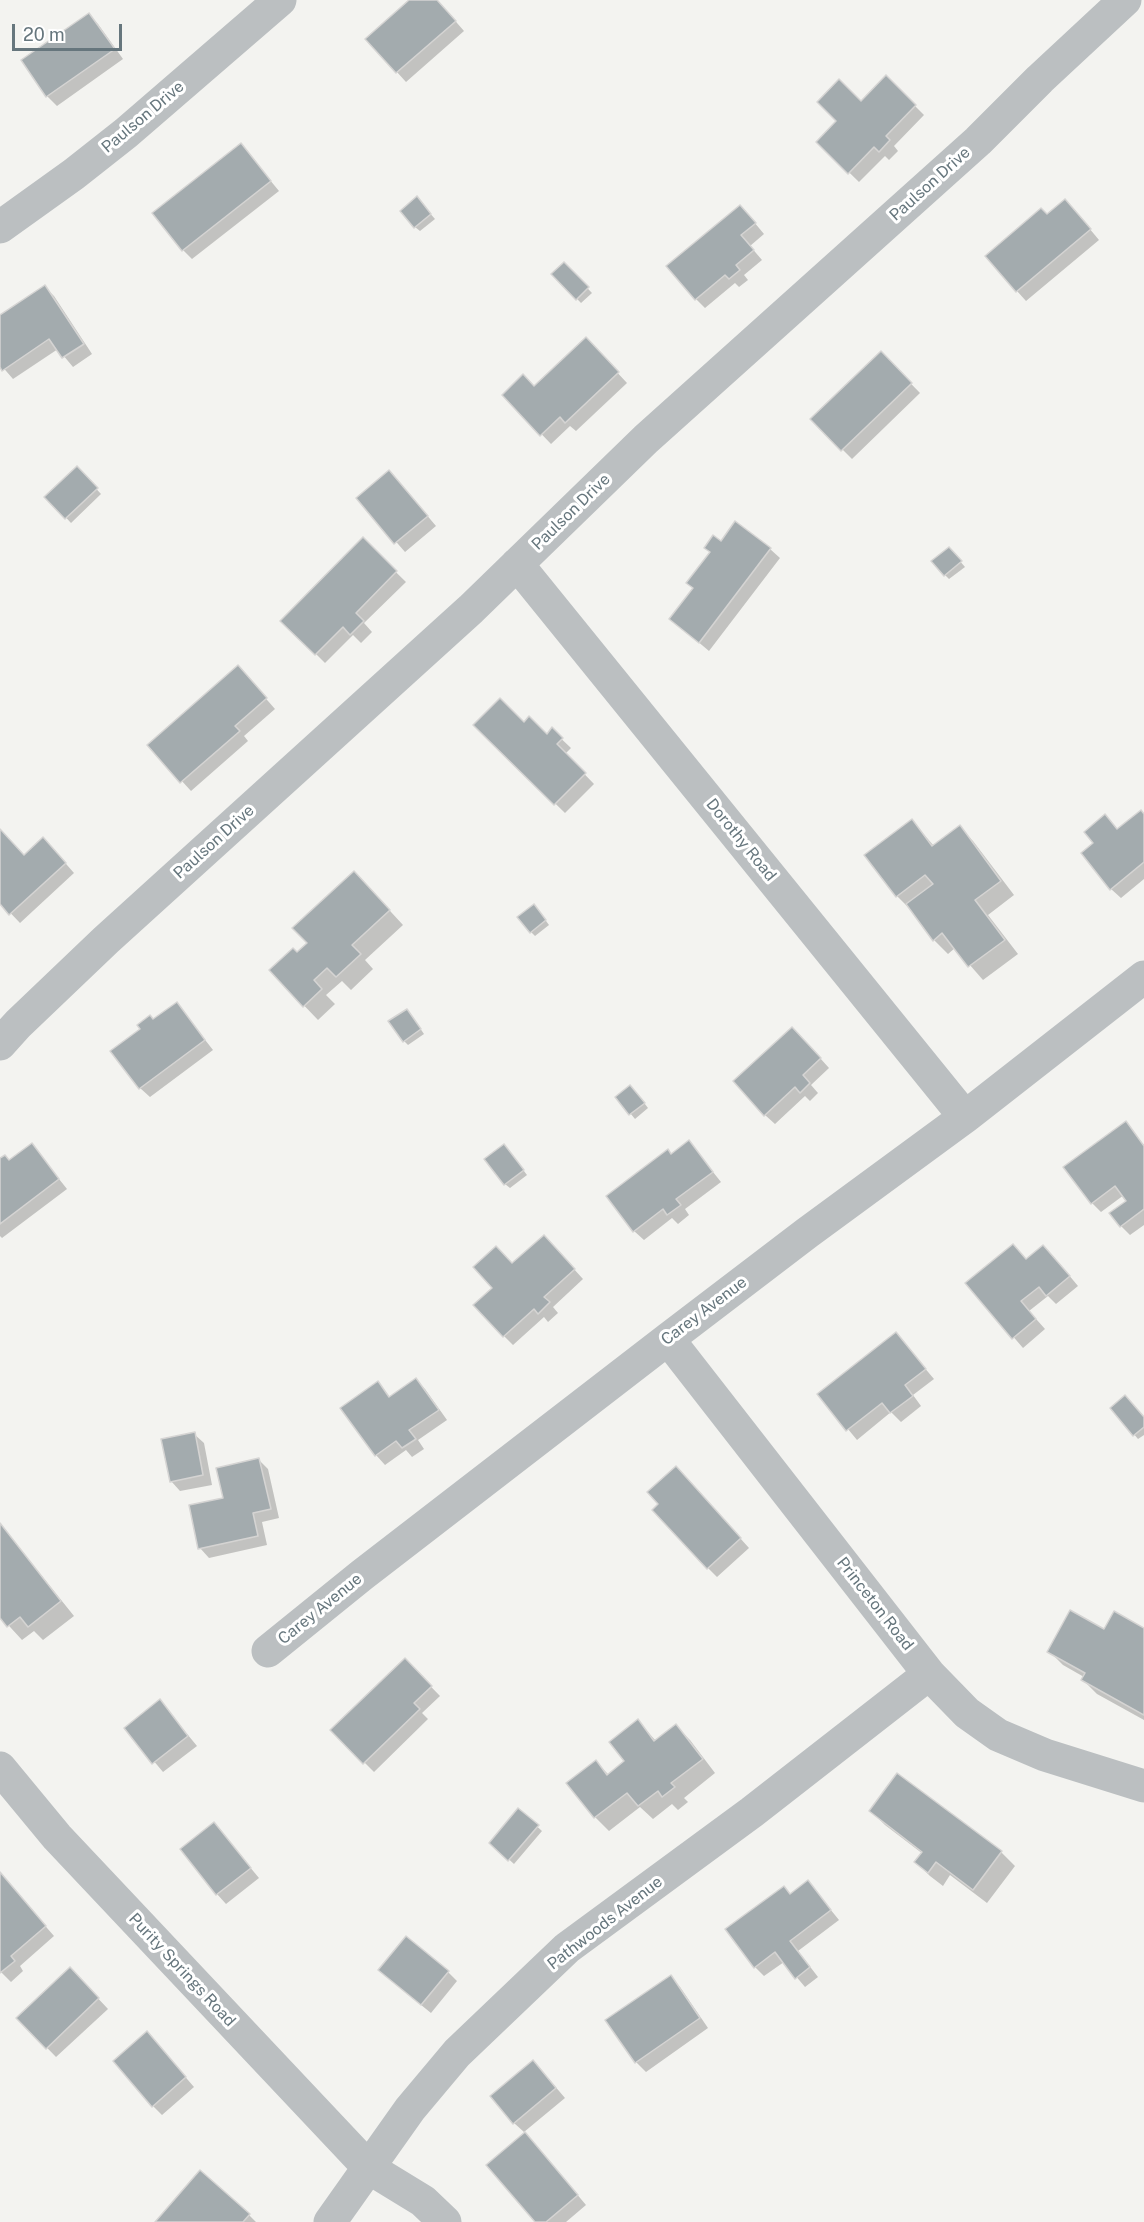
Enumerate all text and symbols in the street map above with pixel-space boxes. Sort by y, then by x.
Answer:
scale bar [15,12,124,50]
text: 20 m [23,24,65,45]
street label: Paulson Drive [98,77,188,157]
street label: Paulson Drive [886,143,974,225]
street label: Paulson Drive [528,470,614,554]
street label: Dorothy Road [702,795,780,885]
street label: Paulson Drive [170,801,258,883]
street label: Carey Avenue [657,1273,751,1349]
street label: Princeton Road [833,1554,917,1654]
street label: Carey Avenue [274,1569,366,1649]
street label: Pathwoods Avenue [544,1872,666,1974]
street label: Purity Springs Road [125,1909,239,2031]

